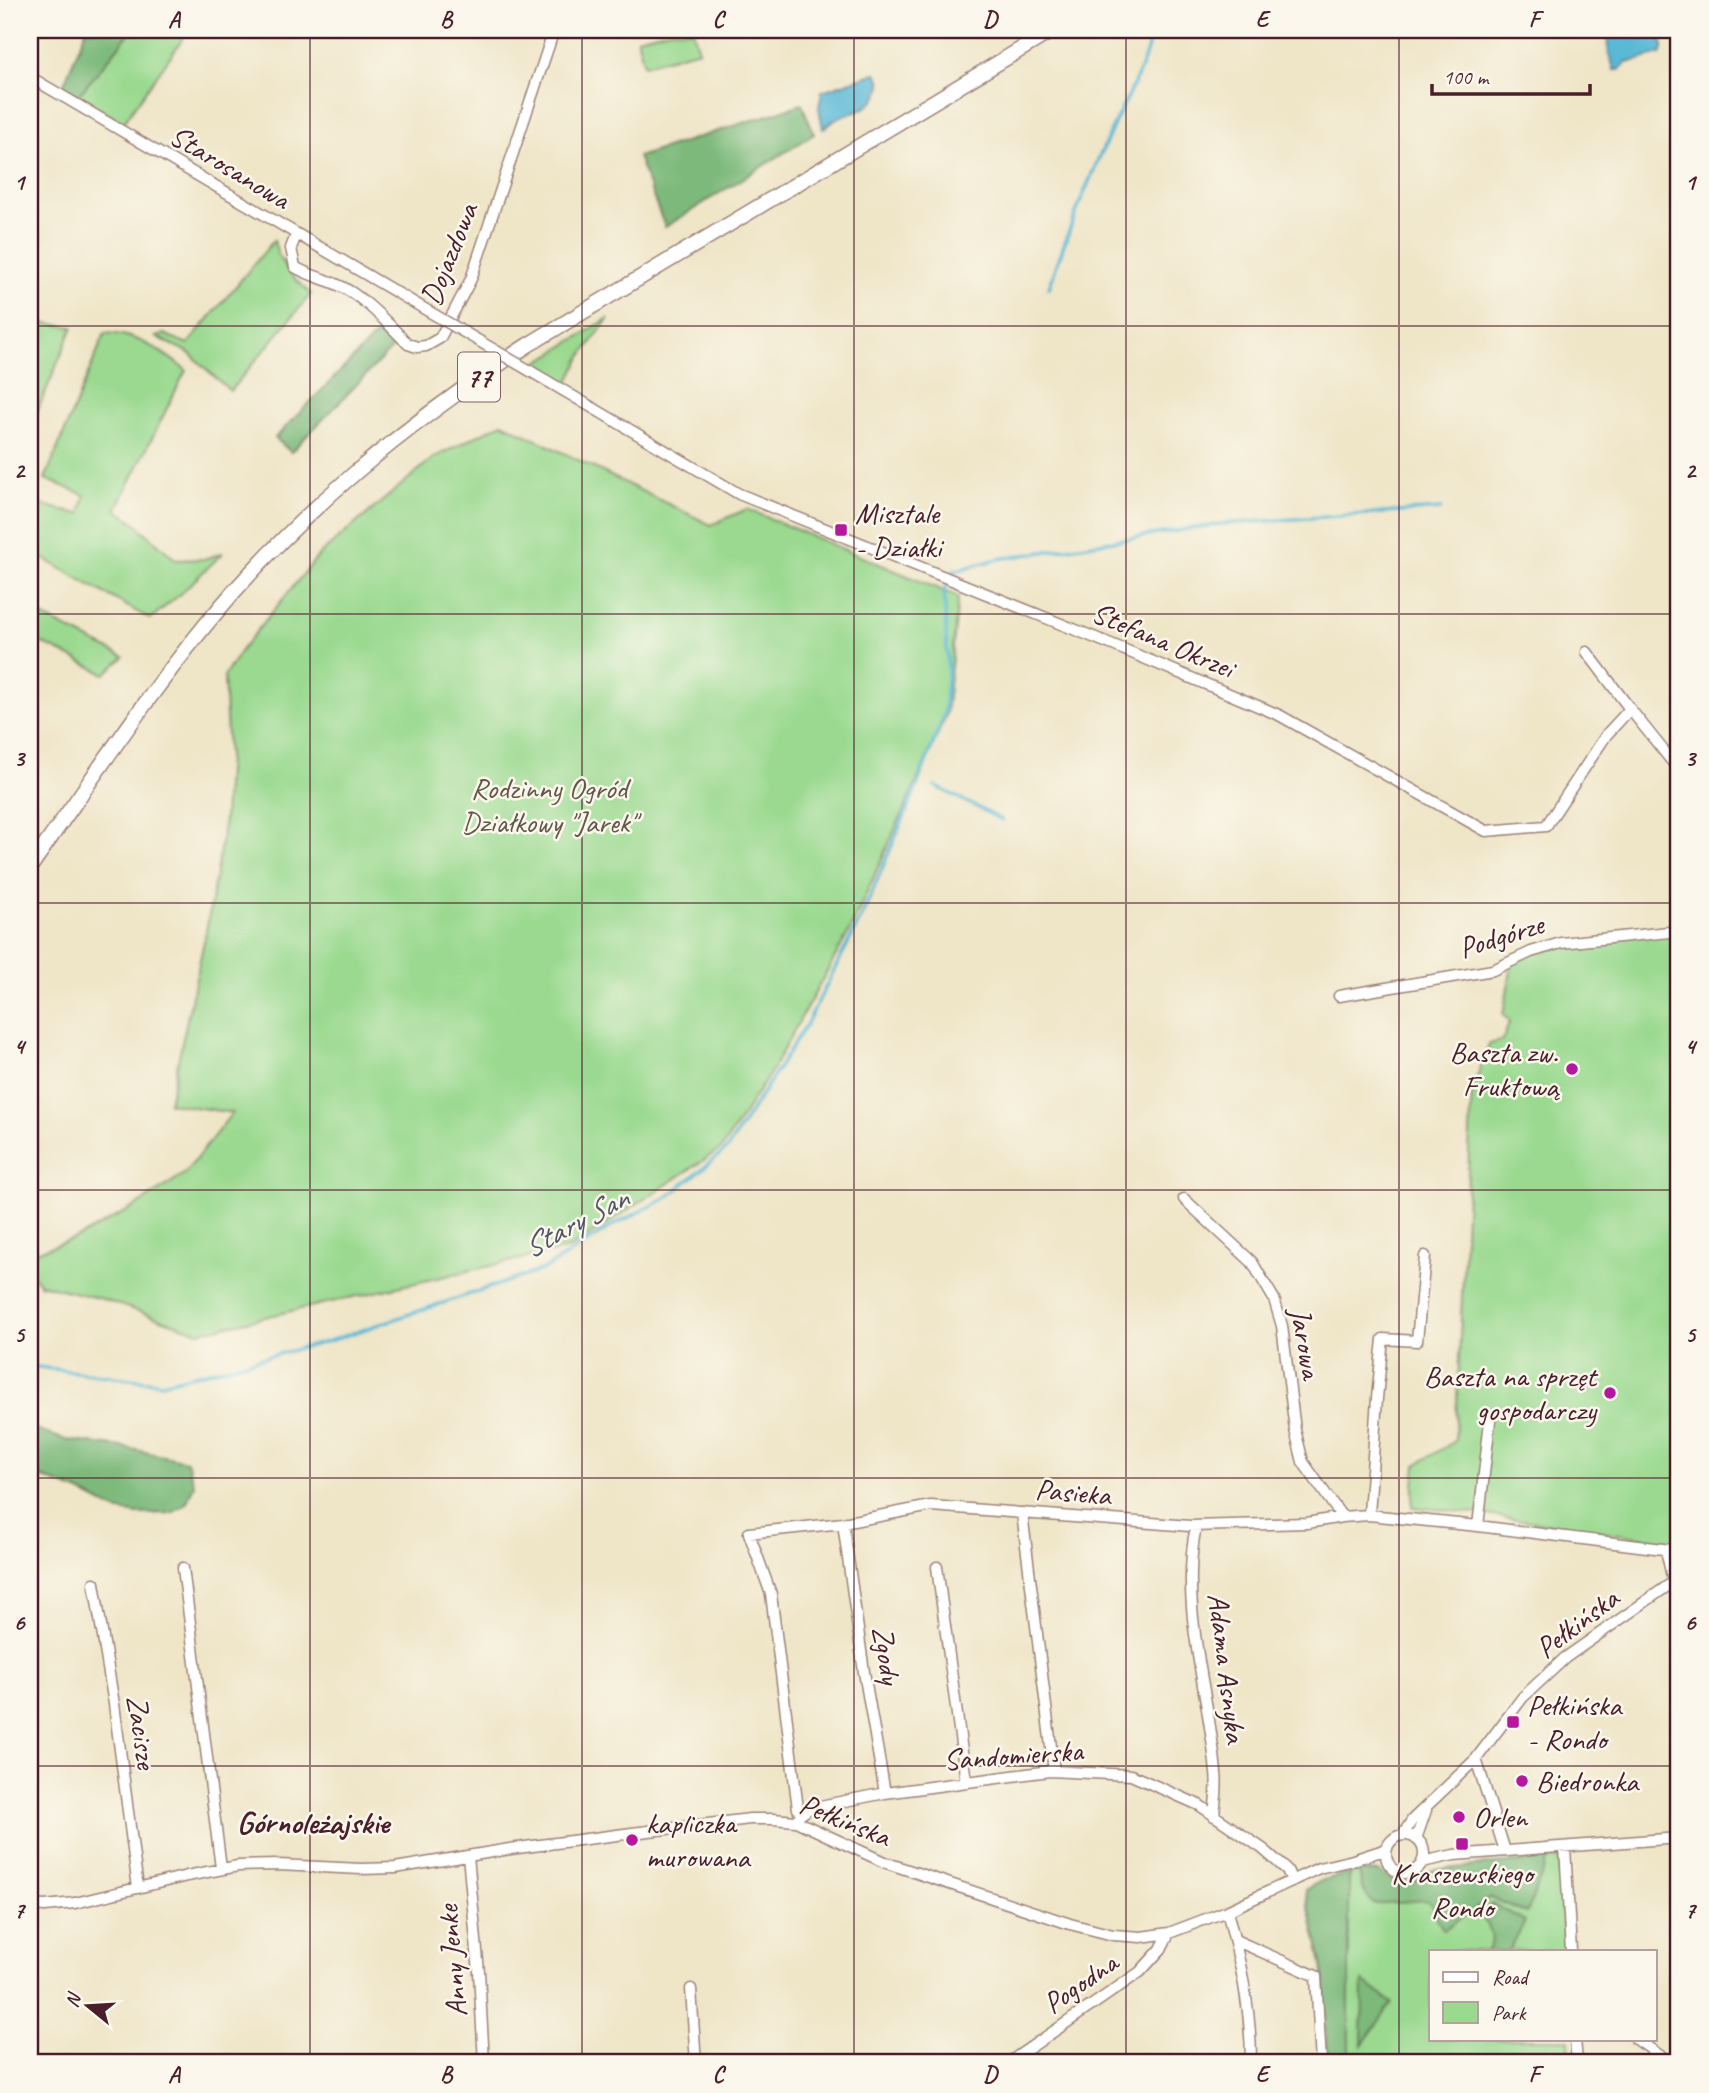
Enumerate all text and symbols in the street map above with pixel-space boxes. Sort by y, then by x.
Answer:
text: A [168,5,182,34]
text: B [440,5,454,34]
text: C [713,5,727,34]
text: D [983,5,999,34]
text: E [1256,5,1272,34]
text: F [1529,5,1545,34]
scale bar [1432,52,1590,96]
text: 100 m [1443,64,1490,90]
street label: Starosanowa [163,116,299,219]
text: 1 [14,168,27,197]
text: 1 [1685,168,1698,197]
street label: Dojazdowa [411,196,487,311]
road number: 77 [458,352,500,402]
text: 2 [14,456,27,485]
text: 2 [1685,456,1698,485]
place label: Misztale - Działki [855,494,945,566]
marker: Misztale - Działki [833,522,849,538]
street label: Stefana Okrzei [1086,593,1243,688]
text: 3 [14,744,27,773]
text: 3 [1685,744,1698,773]
park label: Rodzinny Ogród Działkowy "Jarek" [462,769,642,841]
street label: Podgórze [1454,905,1550,967]
text: 4 [14,1032,27,1061]
text: 4 [1685,1032,1698,1061]
place label: Baszta zw. Fruktową [1449,1033,1560,1105]
marker: Baszta zw. Fruktową [1564,1061,1580,1077]
water label: Stary San [515,1176,637,1267]
street label: Jarowa [1281,1303,1331,1384]
text: 5 [14,1320,26,1349]
text: 5 [1685,1320,1697,1349]
place label: Baszta na sprzęt gospodarczy [1424,1357,1599,1429]
marker: Baszta na sprzęt gospodarczy [1602,1385,1618,1401]
street label: Pasieka [1034,1470,1114,1514]
street label: Pełkińska [1528,1578,1628,1667]
street label: Adama Asnyka [1199,1591,1255,1747]
text: 6 [14,1608,27,1637]
text: 6 [1685,1608,1698,1637]
street label: Zgody [864,1624,911,1689]
place label: Pełkińska - Rondo [1527,1686,1623,1758]
street label: Zacisze [118,1693,166,1773]
marker: Pełkińska - Rondo [1505,1714,1521,1730]
street label: Sandomierska [942,1731,1086,1779]
place label: Biedronka [1536,1762,1640,1800]
marker: Biedronka [1514,1773,1530,1789]
street label: Pełkińska [794,1785,898,1856]
place label: Orlen [1473,1798,1529,1836]
district label: Górnoleżajskie [237,1802,392,1843]
place label: kapliczka murowana [646,1804,752,1876]
marker: Orlen [1451,1809,1467,1825]
marker: kapliczka murowana [624,1832,640,1848]
marker: Kraszewskiego Rondo [1454,1836,1470,1852]
place label: Kraszewskiego Rondo [1391,1854,1536,1926]
text: 7 [14,1896,27,1925]
text: 7 [1685,1896,1698,1925]
street label: Anny Jenke [428,1901,476,2018]
street label: Pogodna [1035,1942,1127,2022]
legend [1429,1950,1656,2040]
text: Road [1492,1964,1531,1990]
north arrow [52,1970,122,2040]
text: N [60,1989,87,2010]
text: Park [1492,2000,1527,2026]
text: A [168,2060,182,2089]
text: B [440,2060,454,2089]
text: C [713,2060,727,2089]
text: D [983,2060,999,2089]
text: E [1256,2060,1272,2089]
text: F [1529,2060,1545,2089]

